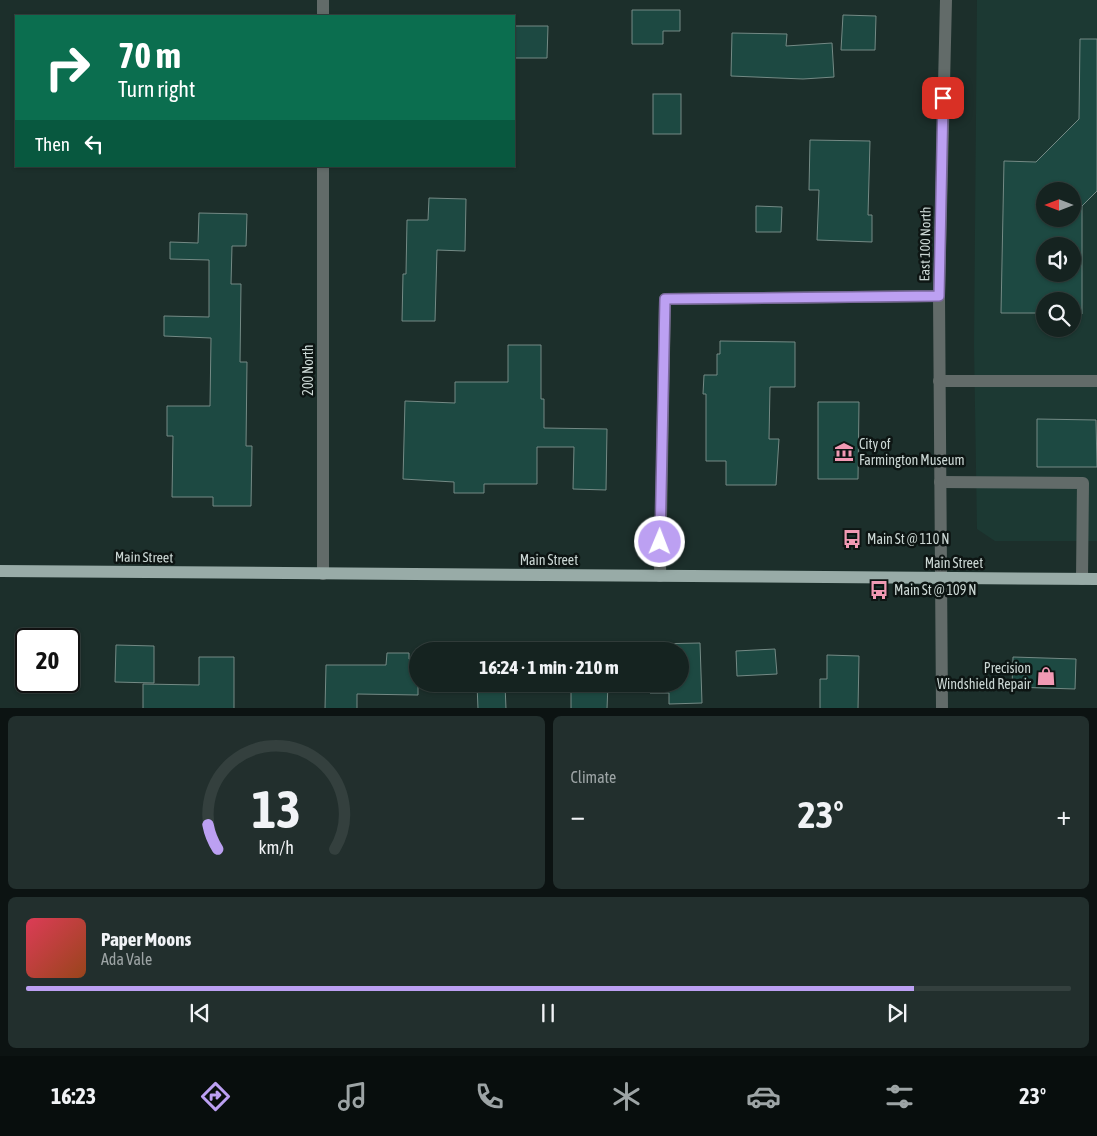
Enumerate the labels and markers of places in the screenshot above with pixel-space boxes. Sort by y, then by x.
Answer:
pin [922,77,964,119]
place label: City of Farmington Museum [859,436,965,468]
museum icon: City of Farmington Museum [833,441,855,463]
bus stop icon: Main St @ 110 N [841,528,863,550]
place label: Main St @ 110 N [867,531,949,547]
bus stop icon: Main St @ 109 N [868,579,890,601]
place label: Main St @ 109 N [894,582,976,598]
place label: Precision Windshield Repair [937,660,1032,692]
shop icon: Precision Windshield Repair [1035,665,1057,687]

